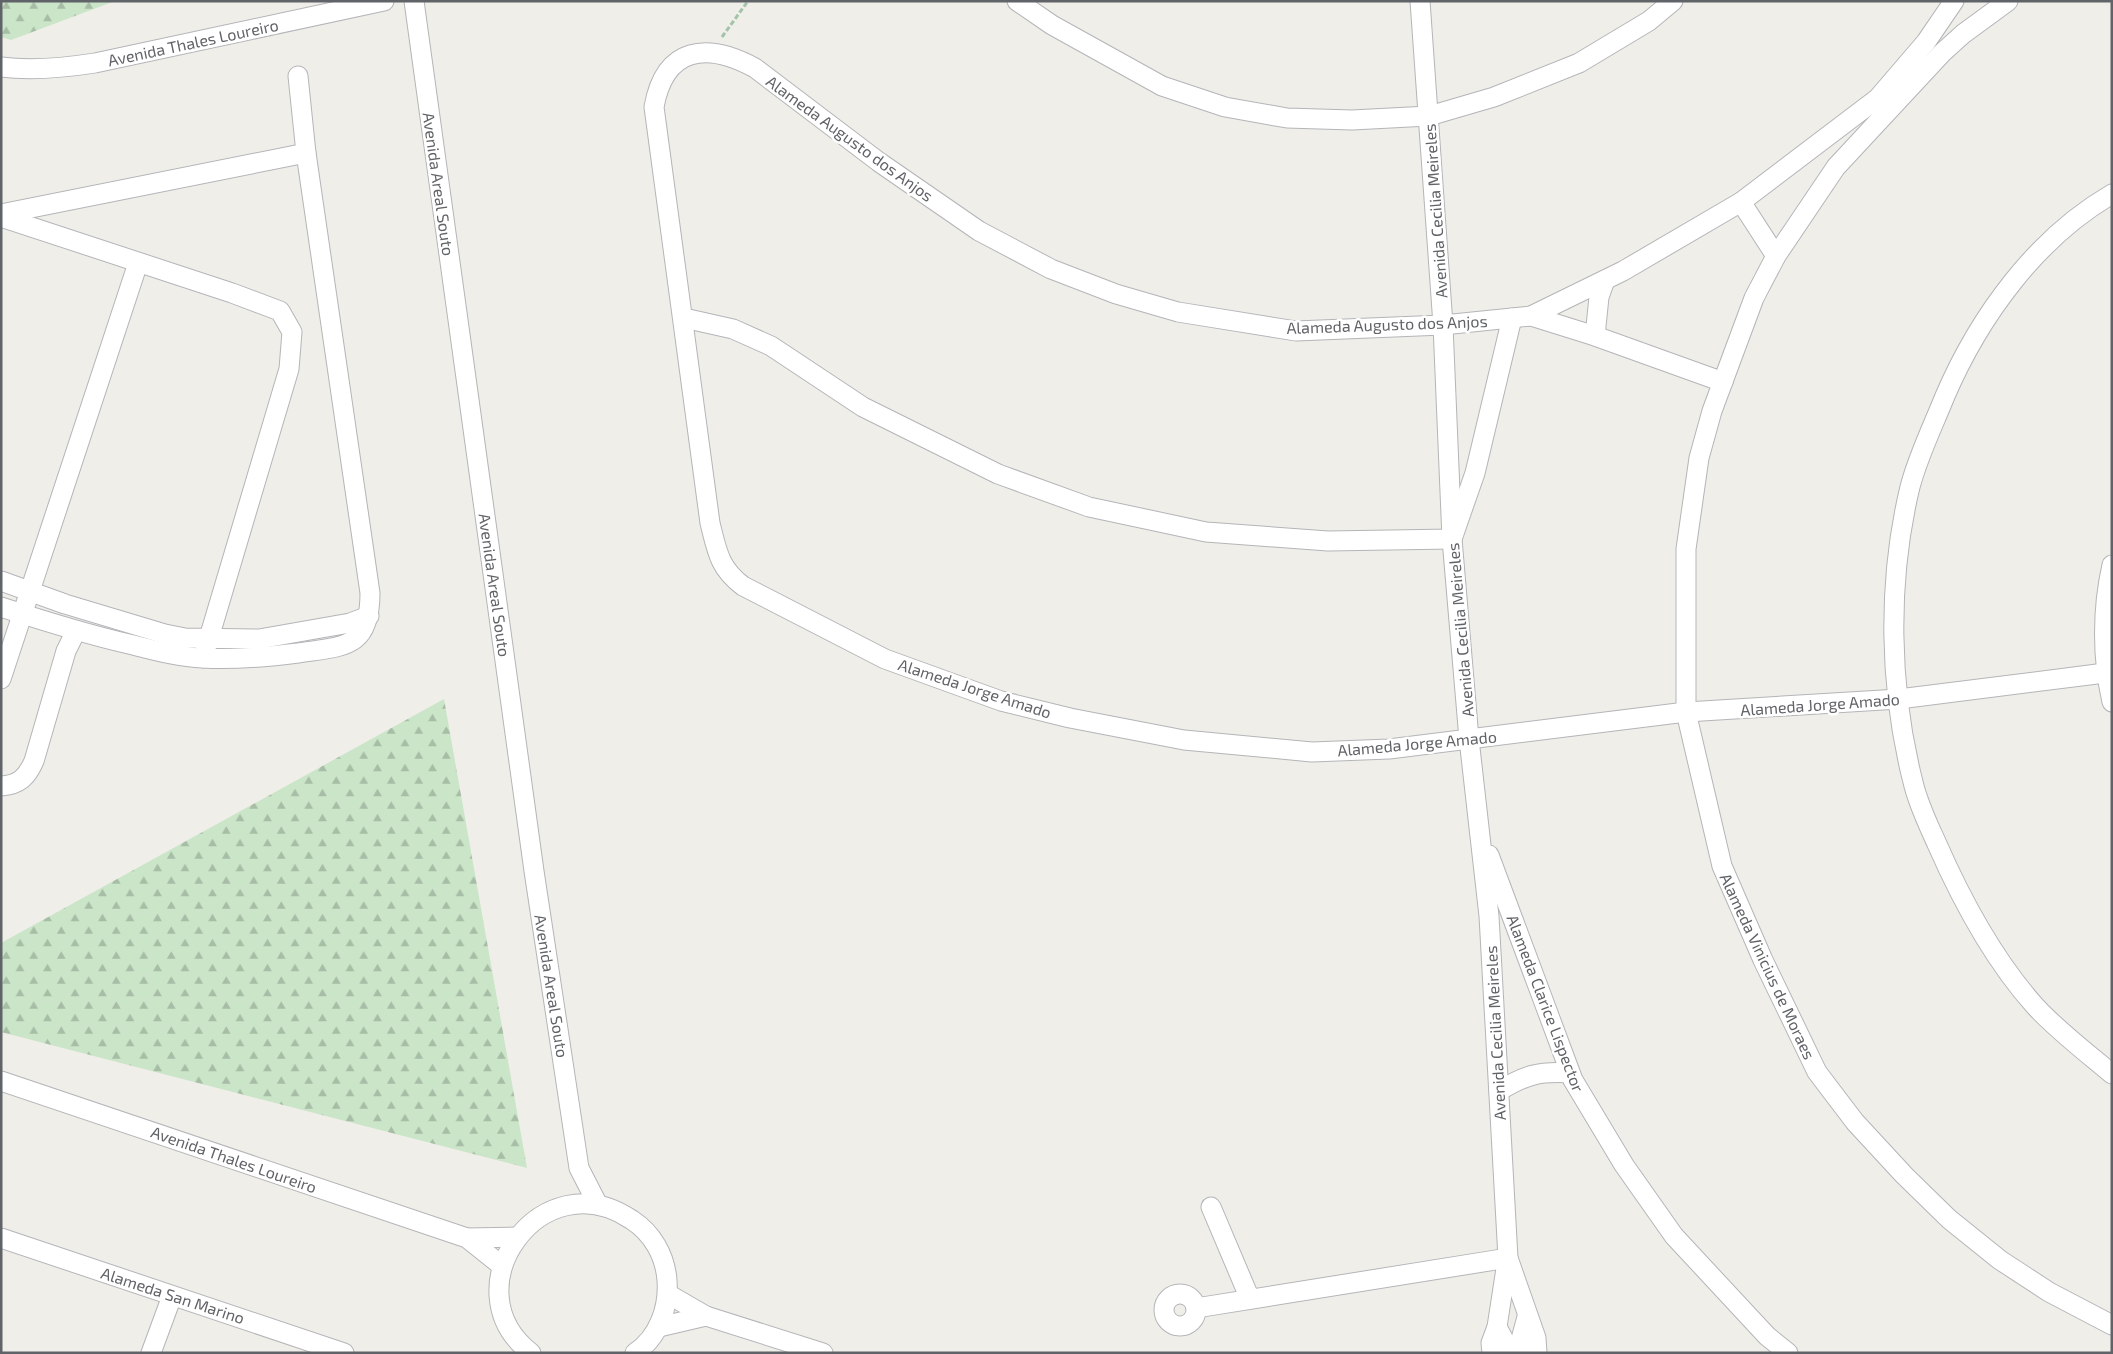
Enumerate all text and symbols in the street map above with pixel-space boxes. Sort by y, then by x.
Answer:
street label: Avenida Thales Loureiro [106,15,280,69]
street label: Alameda Augusto dos Anjos [762,71,937,206]
street label: Avenida Areal Souto [420,111,458,257]
street label: Avenida Cecilia Meireles [1419,123,1451,299]
street label: Alameda Augusto dos Anjos [1286,311,1488,338]
street label: Avenida Areal Souto [476,512,514,658]
street label: Avenida Cecilia Meireles [1443,542,1477,718]
street label: Alameda Jorge Amado [896,654,1054,722]
street label: Alameda Jorge Amado [1740,689,1900,719]
street label: Alameda Jorge Amado [1337,727,1497,759]
street label: Alameda Vinicius de Moraes [1716,870,1820,1062]
street label: Alameda Clarice Lispector [1503,912,1589,1095]
street label: Avenida Areal Souto [531,913,573,1059]
street label: Avenida Cecilia Meireles [1481,945,1509,1121]
street label: Avenida Thales Loureiro [149,1122,319,1196]
street label: Alameda San Marino [99,1263,247,1327]

